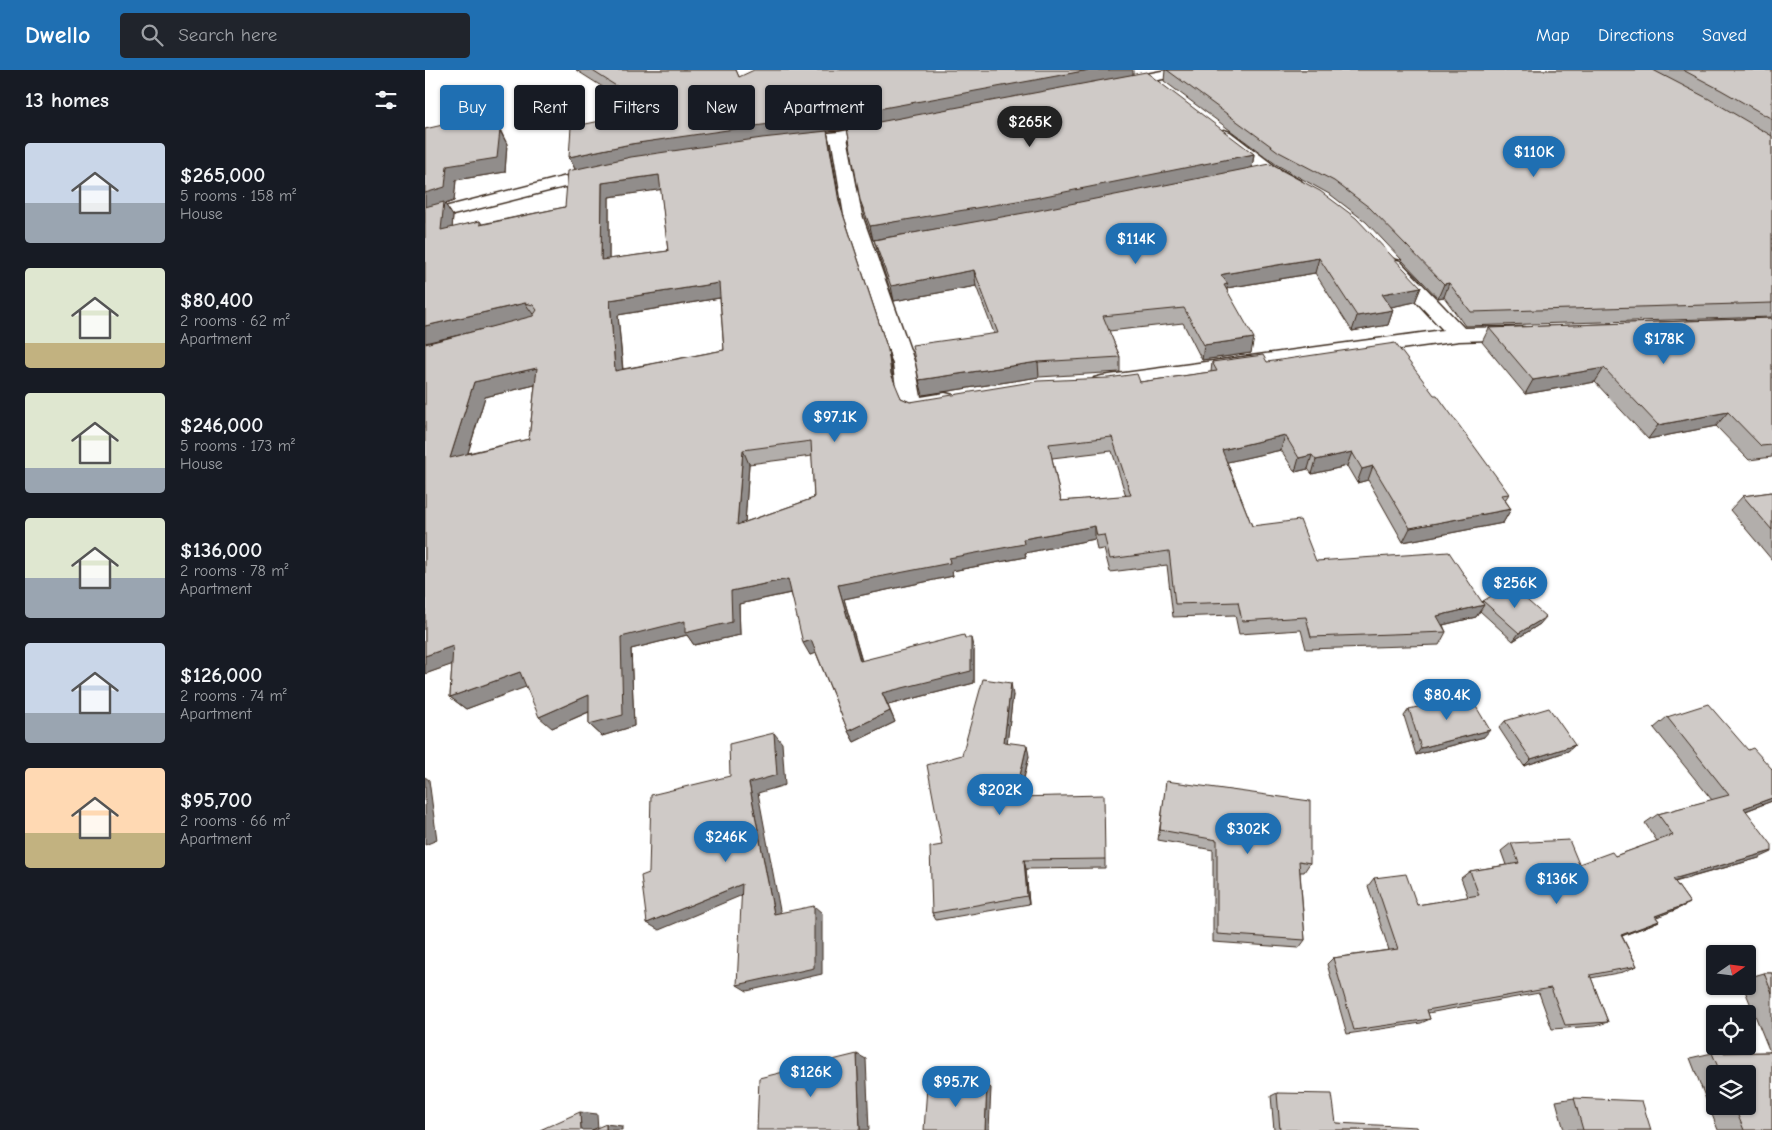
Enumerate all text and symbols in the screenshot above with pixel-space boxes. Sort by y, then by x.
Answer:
search box [120,13,470,58]
text: Dwello [25,21,90,49]
icon: search [138,21,166,49]
text: Search here [178,24,277,46]
text: Map [1536,25,1570,46]
text: Directions [1598,25,1674,46]
text: Saved [1702,25,1747,46]
chip: Buy [440,85,504,130]
chip: Rent [514,85,585,130]
chip: Filters [595,85,678,130]
chip: New [688,85,755,130]
chip: Apartment [765,85,882,130]
icon: filters [372,86,400,114]
text: 13 homes [25,88,109,112]
pin: $265K [995,106,1065,148]
text: $265K [1008,113,1052,131]
pin: $110K [1499,136,1569,178]
text: $110K [1514,143,1554,161]
icon: home [65,163,125,223]
text: $265,000 [180,163,265,187]
text: 5 rooms · 158 m² [180,187,296,205]
text: House [180,205,223,223]
pin: $114K [1101,222,1171,265]
text: $114K [1117,230,1155,248]
icon: home [65,288,125,348]
text: $80,400 [180,288,253,312]
text: 2 rooms · 62 m² [180,312,290,330]
pin: $178K [1629,322,1699,365]
text: Apartment [180,330,252,348]
text: $178K [1644,330,1684,348]
pin: $97.1K [794,400,876,443]
text: $97.1K [813,408,857,426]
icon: home [65,413,125,473]
text: $246,000 [180,413,263,437]
text: 5 rooms · 173 m² [180,437,295,455]
text: House [180,455,223,473]
icon: home [65,538,125,598]
text: $136,000 [180,538,262,562]
text: 2 rooms · 78 m² [180,562,288,580]
pin: $256K [1480,566,1550,609]
text: $256K [1493,574,1537,592]
text: Apartment [180,580,252,598]
icon: home [65,663,125,723]
text: $126,000 [180,663,262,687]
pin: $80.4K [1406,678,1488,721]
text: $80.4K [1424,686,1470,704]
text: 2 rooms · 74 m² [180,687,287,705]
text: Apartment [180,705,252,723]
pin: $202K [965,774,1035,816]
text: $202K [978,781,1022,799]
icon: home [65,788,125,848]
text: $95,700 [180,788,252,812]
text: 2 rooms · 66 m² [180,812,290,830]
pin: $302K [1213,812,1283,855]
pin: $246K [691,820,761,863]
text: $302K [1226,820,1270,838]
text: $246K [705,828,747,846]
text: Apartment [180,830,252,848]
pin: $136K [1522,862,1592,905]
text: $136K [1536,870,1578,888]
north arrow [1706,945,1756,995]
map controls [1706,945,1756,1115]
button: locate [1706,1005,1756,1055]
pin: $126K [776,1056,846,1098]
text: $126K [790,1063,832,1081]
button: layers [1706,1065,1756,1115]
pin: $95.7K [915,1066,997,1108]
text: $95.7K [933,1073,979,1091]

